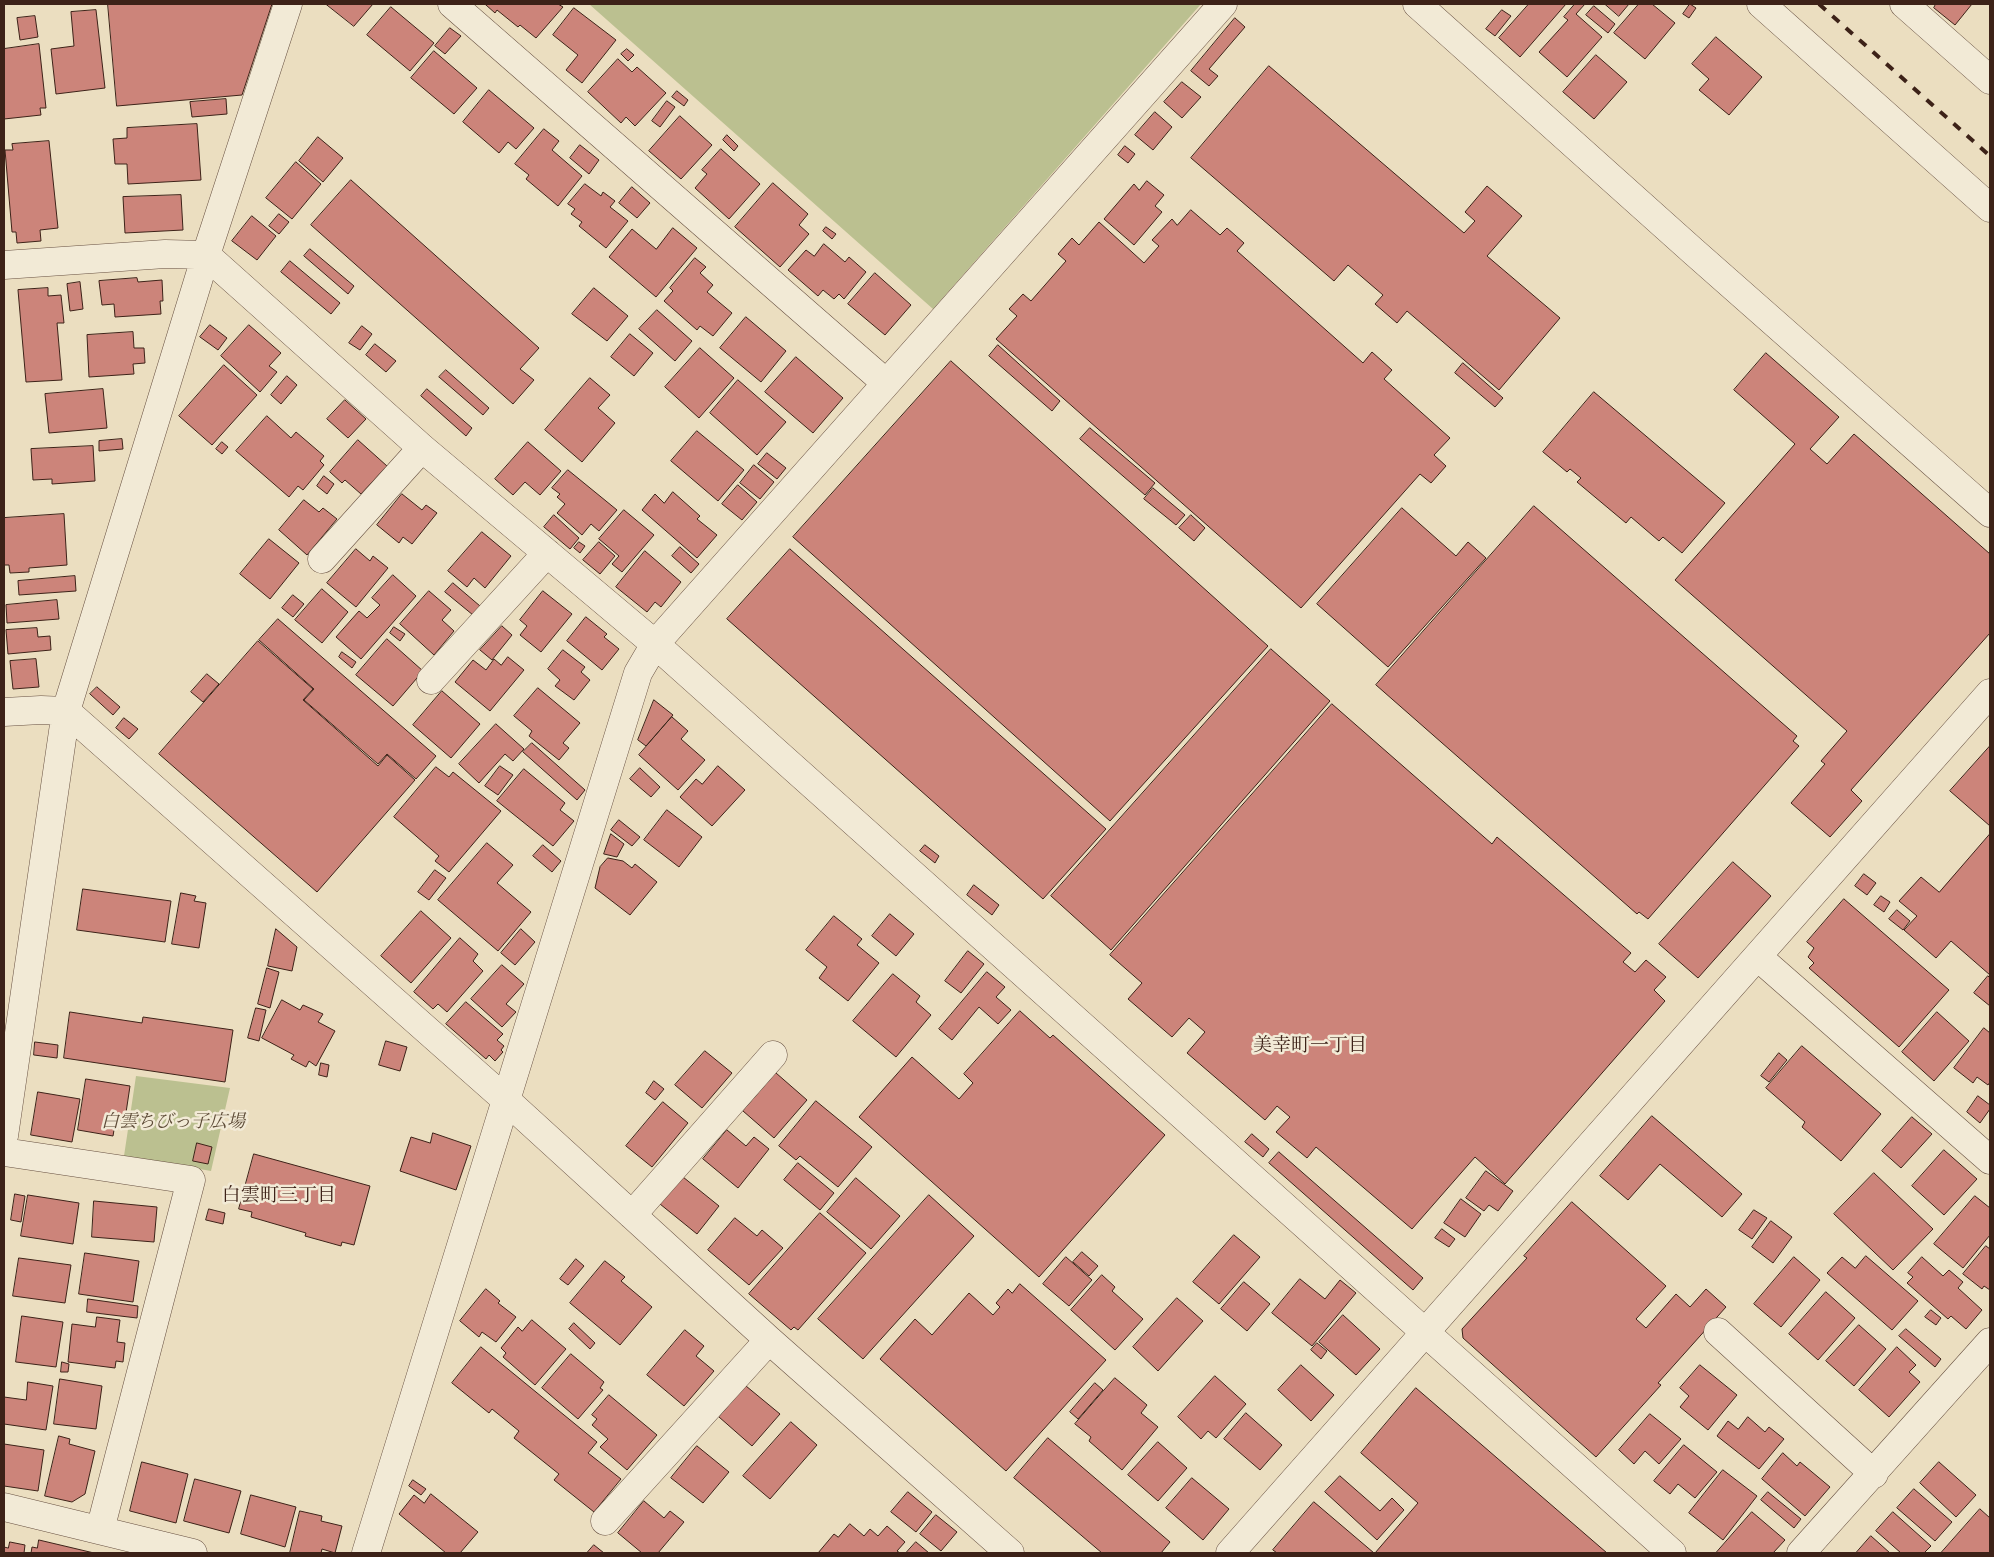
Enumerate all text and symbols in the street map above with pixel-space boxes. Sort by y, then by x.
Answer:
district label: 美幸町一丁目 [1253,1035,1367,1057]
park label: 白雲ちびっ子広場 [101,1112,245,1134]
district label: 白雲町三丁目 [222,1185,336,1207]

